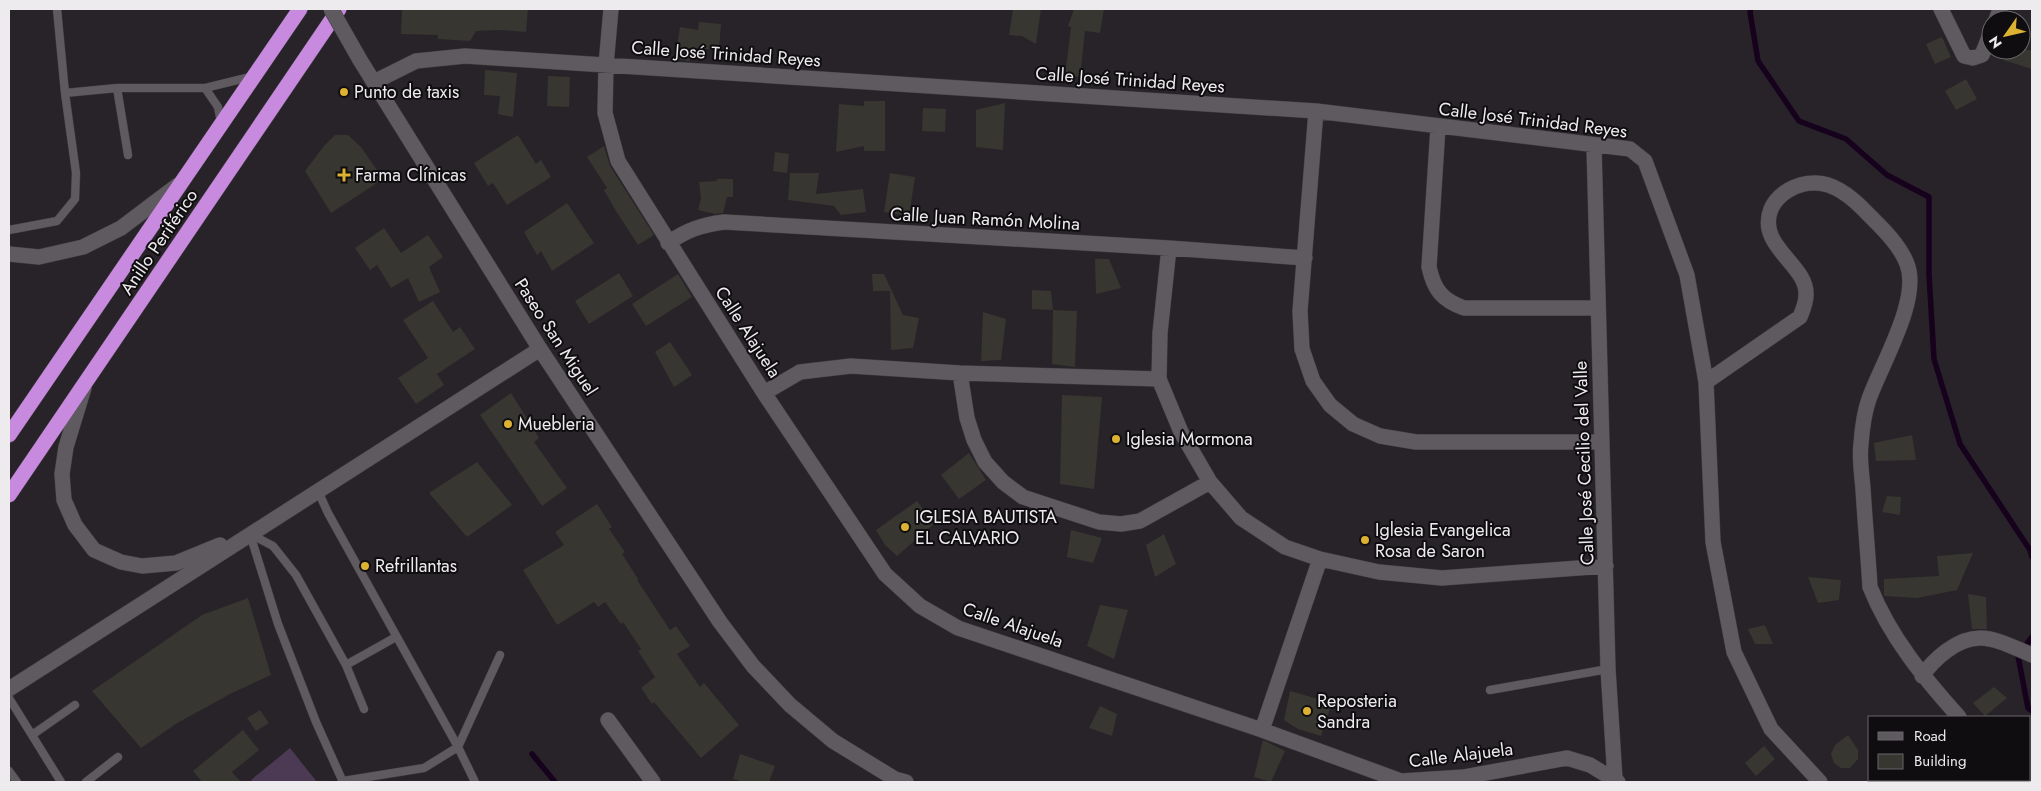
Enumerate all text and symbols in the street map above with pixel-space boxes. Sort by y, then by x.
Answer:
north arrow [1981,10,2031,60]
text: N [1984,32,2007,52]
street label: Calle José Trinidad Reyes [630,34,822,74]
street label: Calle José Trinidad Reyes [1034,60,1226,100]
place label: Punto de taxis [354,79,459,105]
marker: Punto de taxis [338,86,350,98]
street label: Calle José Trinidad Reyes [1437,96,1629,144]
place label: Farma Clínicas [355,162,466,188]
marker: Farma Clínicas [337,168,351,182]
street label: Anillo Periférico [114,184,204,300]
street label: Calle Juan Ramón Molina [889,201,1081,237]
street label: Paseo San Miguel [508,273,604,401]
street label: Calle Alajuela [709,281,787,383]
street label: Calle José Cecilio del Valle [1567,360,1601,566]
place label: Muebleria [518,411,594,437]
marker: Muebleria [502,418,514,430]
place label: Iglesia Mormona [1126,426,1253,452]
marker: Iglesia Mormona [1110,433,1122,445]
place label: IGLESIA BAUTISTA EL CALVARIO [915,504,1057,551]
place label: Iglesia Evangelica Rosa de Saron [1375,517,1511,564]
marker: IGLESIA BAUTISTA EL CALVARIO [899,521,911,533]
marker: Iglesia Evangelica Rosa de Saron [1359,534,1371,546]
place label: Refrillantas [375,553,457,579]
marker: Refrillantas [359,560,371,572]
street label: Calle Alajuela [959,596,1067,654]
place label: Reposteria Sandra [1317,688,1397,735]
marker: Reposteria Sandra [1301,705,1313,717]
legend [1868,716,2031,781]
text: Road [1914,725,1946,747]
street label: Calle Alajuela [1407,736,1515,774]
text: Building [1914,750,1966,772]

